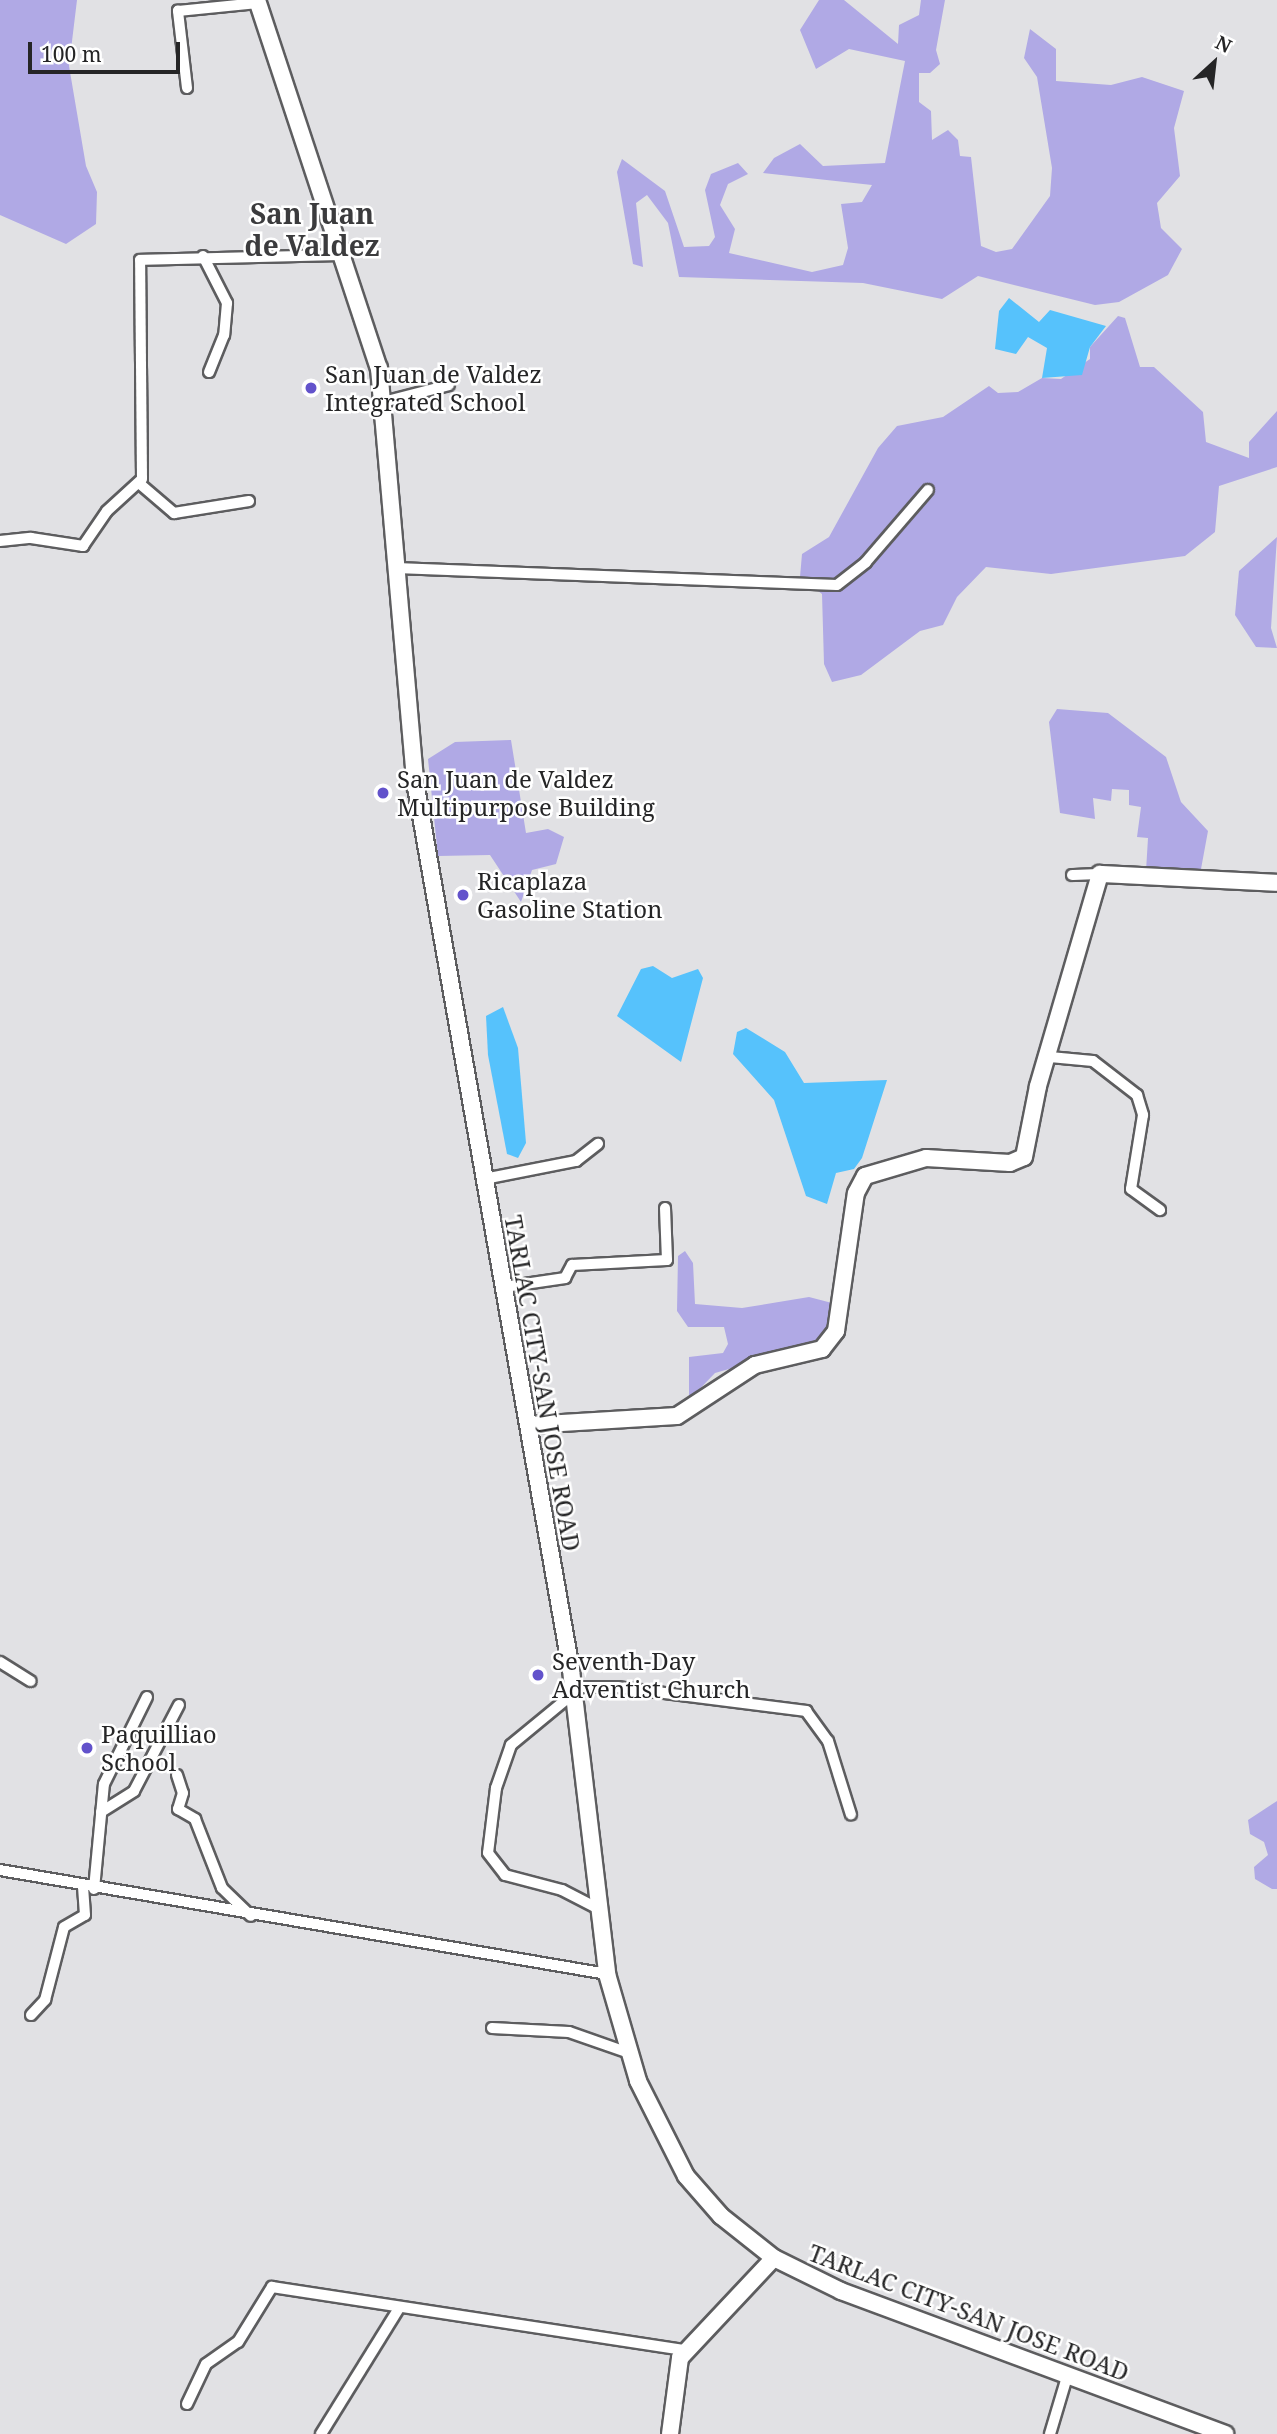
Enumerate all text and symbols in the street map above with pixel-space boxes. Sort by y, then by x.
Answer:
scale bar [32,28,184,72]
north arrow [1179,28,1249,98]
text: N [1211,29,1236,59]
text: 100 m [41,40,102,68]
district label: San Juan de Valdez [245,196,379,262]
place label: San Juan de Valdez Integrated School [325,360,542,416]
marker: San Juan de Valdez Integrated School [303,380,319,396]
place label: San Juan de Valdez Multipurpose Building [397,765,655,821]
marker: San Juan de Valdez Multipurpose Building [375,785,391,801]
place label: Ricaplaza Gasoline Station [477,867,662,923]
marker: Ricaplaza Gasoline Station [455,887,471,903]
street label: TARLAC CITY-SAN JOSE ROAD [499,1213,587,1553]
place label: Seventh-Day Adventist Church [552,1647,751,1703]
marker: Seventh-Day Adventist Church [530,1667,546,1683]
place label: Paquilliao School [101,1720,217,1776]
marker: Paquilliao School [79,1740,95,1756]
street label: TARLAC CITY-SAN JOSE ROAD [805,2238,1133,2386]

